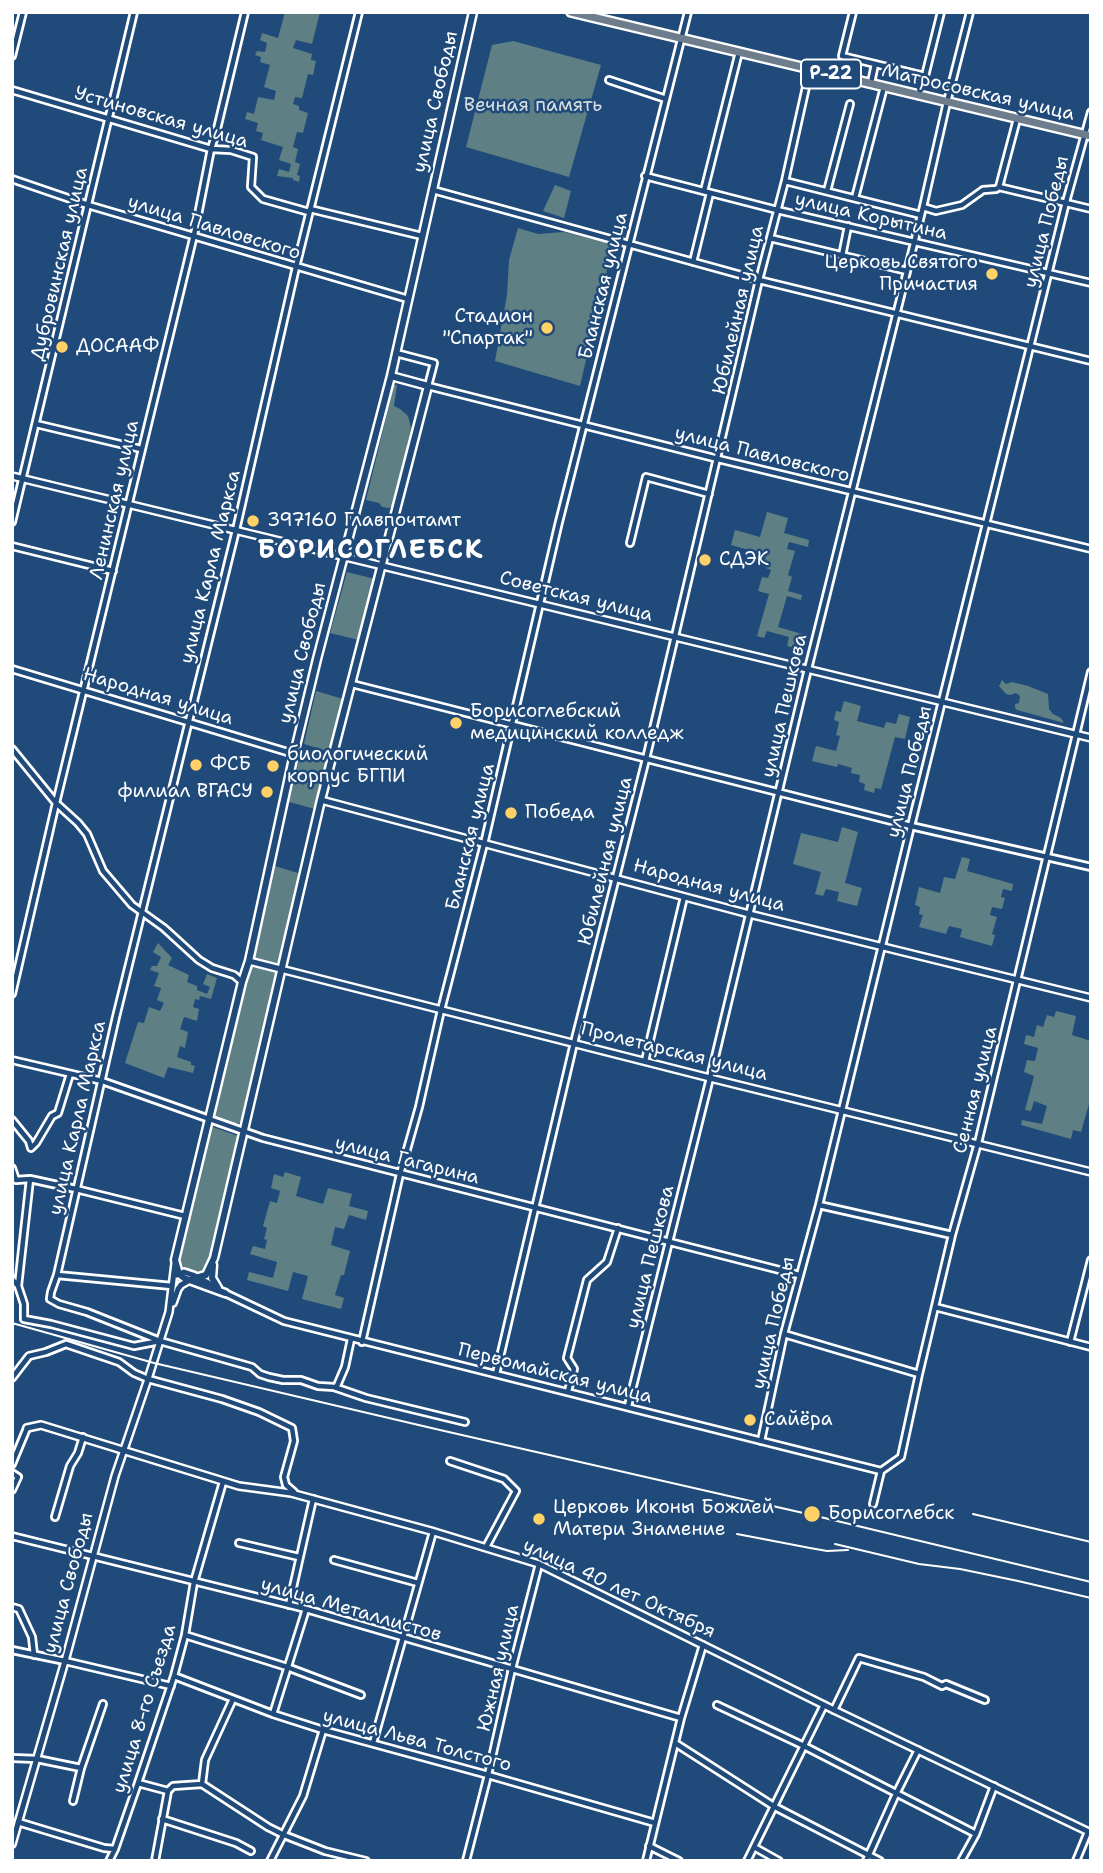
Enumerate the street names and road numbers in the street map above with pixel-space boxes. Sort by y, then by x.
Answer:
street label: улица Свободы [409,29,463,175]
road number: Р-22 [801,60,861,88]
street label: Матросовская улица [879,60,1077,126]
street label: Устиновская улица [71,82,251,154]
street label: улица Победы [1020,154,1074,290]
street label: Дубровинская улица [27,165,93,363]
street label: улица Корытина [793,188,949,246]
street label: улица Павловского [125,191,303,265]
street label: Бланская улица [575,210,633,362]
street label: Юбилейная улица [708,223,770,397]
street label: Ленинская улица [86,418,144,582]
street label: улица Павловского [672,422,852,488]
street label: улица Карла Маркса [176,468,246,666]
street label: Советская улица [497,567,655,627]
street label: улица Свободы [274,580,332,726]
street label: улица Пешкова [757,632,813,780]
street label: Народная улица [80,663,236,731]
street label: улица Победы [883,704,937,840]
street label: Бланская улица [442,761,500,913]
street label: Юбилейная улица [574,774,638,948]
street label: Народная улица [631,855,787,917]
street label: Пролетарская улица [578,1018,770,1086]
street label: улица Карла Маркса [45,1019,111,1217]
street label: Сенная улица [949,1024,1003,1156]
street label: улица Гагарина [333,1132,481,1190]
street label: улица Пешкова [622,1183,680,1331]
street label: улица Победы [748,1255,800,1391]
street label: Первомайская улица [455,1339,655,1409]
street label: улица Свободы [39,1510,99,1656]
street label: улица 40 лет Октября [519,1534,719,1644]
street label: улица Металлистов [258,1573,444,1647]
street label: Южная улица [473,1602,525,1734]
street label: улица 8-го Съезда [108,1622,182,1796]
street label: улица Льва Толстого [320,1705,514,1777]

